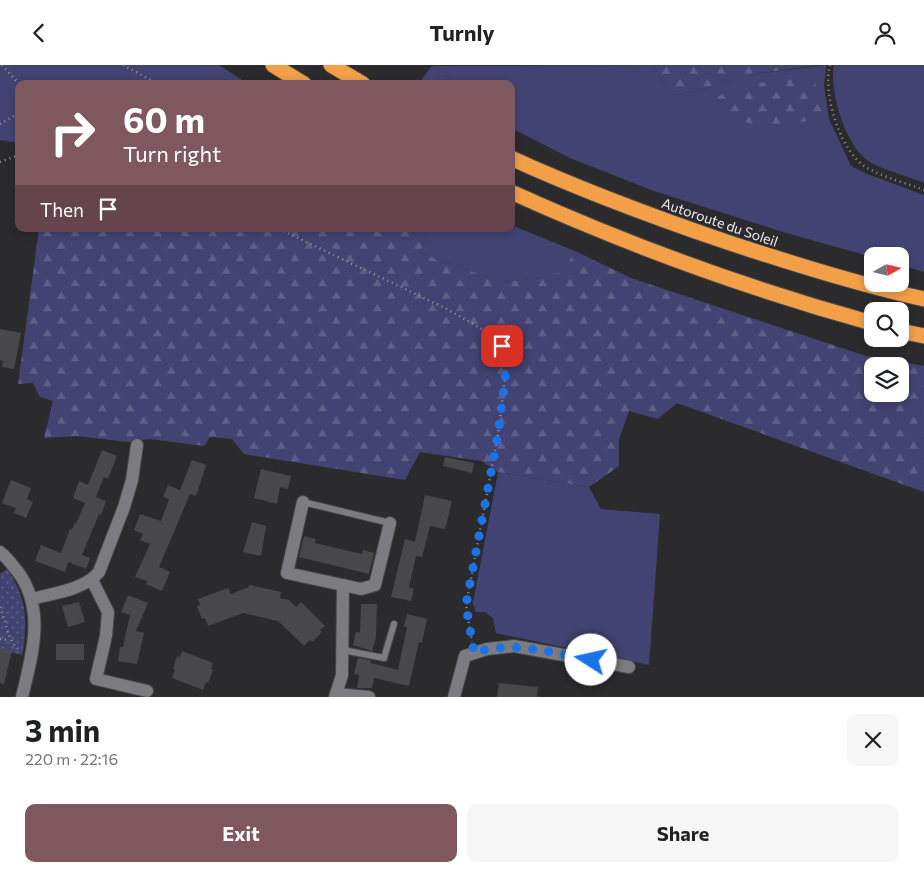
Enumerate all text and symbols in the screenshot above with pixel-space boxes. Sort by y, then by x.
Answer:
icon: back [25,19,53,47]
text: Turnly [429,19,495,46]
icon: person [871,19,899,47]
text: 60 m [123,97,205,140]
icon: right [40,100,105,165]
text: Turn right [123,140,221,167]
street label: Autoroute du Soleil [660,194,780,250]
icon: arrive [94,195,122,223]
text: Then [40,198,84,221]
north arrow [864,247,909,293]
map controls [864,247,909,402]
button: search [864,302,909,347]
pin [481,325,523,367]
icon: arrive [488,332,516,360]
button: layers [864,357,909,402]
position arrow [564,633,616,685]
text: 3 min [25,711,100,748]
button: close [847,714,899,766]
text: 220 m · 22:16 [25,749,118,768]
button: Exit [25,804,457,862]
button: Share [467,804,899,862]

